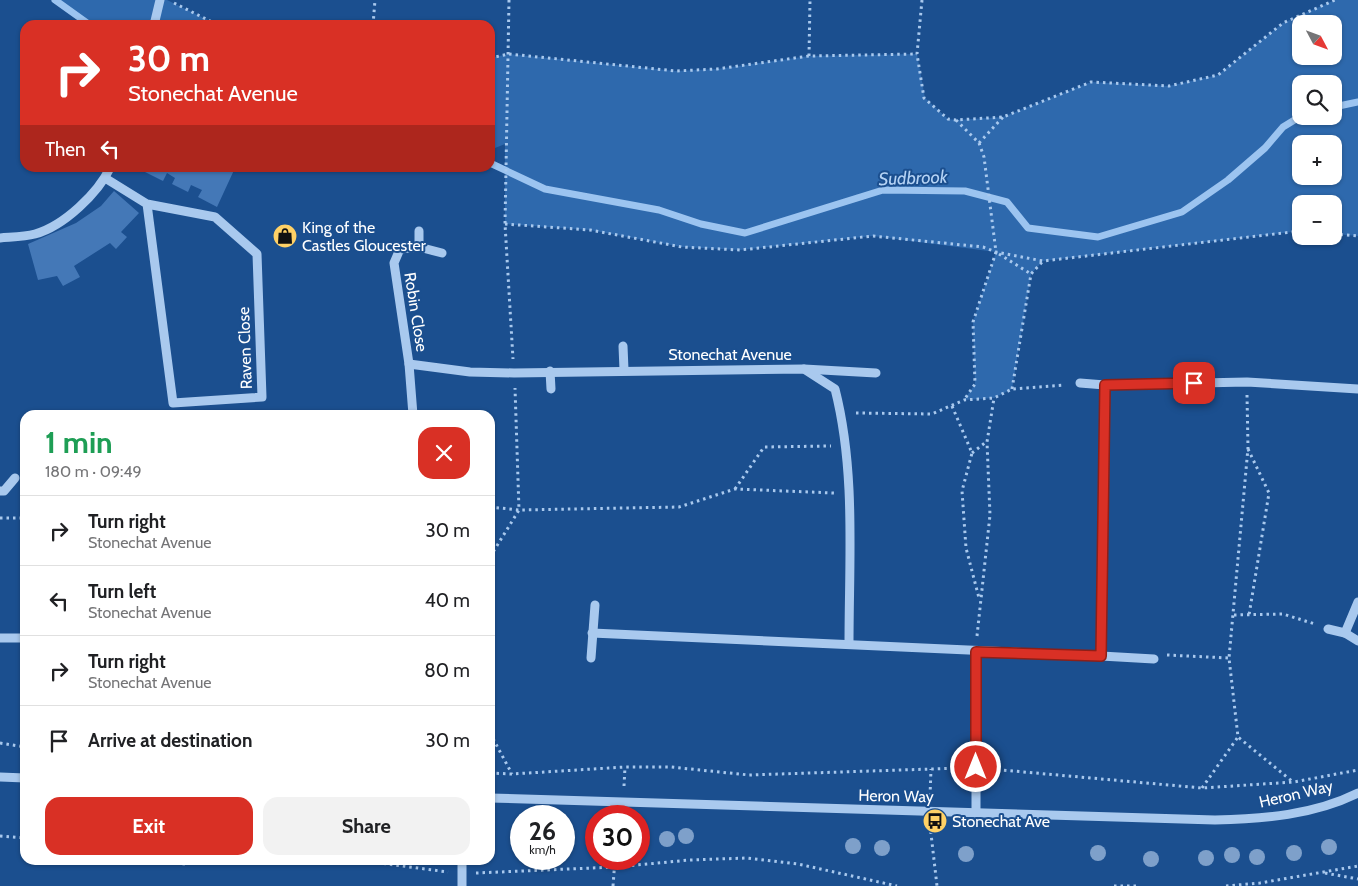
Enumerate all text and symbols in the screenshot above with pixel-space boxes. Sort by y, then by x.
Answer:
north arrow [1292,15,1342,65]
map controls [1292,15,1342,245]
text: 30 m [128,37,210,80]
icon: right [45,40,110,105]
button: search [1292,75,1342,125]
text: Stonechat Avenue [128,80,298,107]
icon: left [96,135,124,163]
button: + [1292,135,1342,185]
text: Then [45,138,86,161]
water label: Sudbrook [878,166,949,190]
button: − [1292,195,1342,245]
place label: King of the Castles Gloucester [302,218,427,255]
shop icon: King of the Castles Gloucester [272,223,298,249]
street label: Robin Close [400,271,432,353]
street label: Raven Close [234,306,256,390]
street label: Stonechat Avenue [668,345,792,364]
pin [1173,362,1215,404]
icon: arrive [1180,369,1208,397]
text: 1 min [45,424,113,461]
button: close [418,427,470,479]
text: 180 m · 09:49 [45,462,142,481]
text: Turn right [88,510,166,533]
icon: right [45,517,73,545]
text: 30 m [426,519,470,542]
text: Stonechat Avenue [88,533,212,552]
text: Turn left [88,580,156,603]
icon: left [45,587,73,615]
text: 40 m [425,589,470,612]
text: Stonechat Avenue [88,603,212,622]
text: Turn right [88,650,166,673]
icon: right [45,657,73,685]
text: 80 m [424,659,470,682]
text: Stonechat Avenue [88,673,212,692]
icon: arrive [45,727,73,755]
text: Arrive at destination [88,729,252,752]
text: 30 m [426,729,470,752]
position arrow [949,740,1001,792]
street label: Heron Way [1257,776,1335,812]
street label: Heron Way [858,786,934,806]
button: Exit [45,797,253,855]
button: Share [263,797,470,855]
speed limit sign: 30 [585,805,650,870]
bus stop icon: Stonechat Ave [922,808,948,834]
place label: Stonechat Ave [952,812,1050,831]
text: 26 [529,816,556,846]
text: km/h [529,842,556,857]

